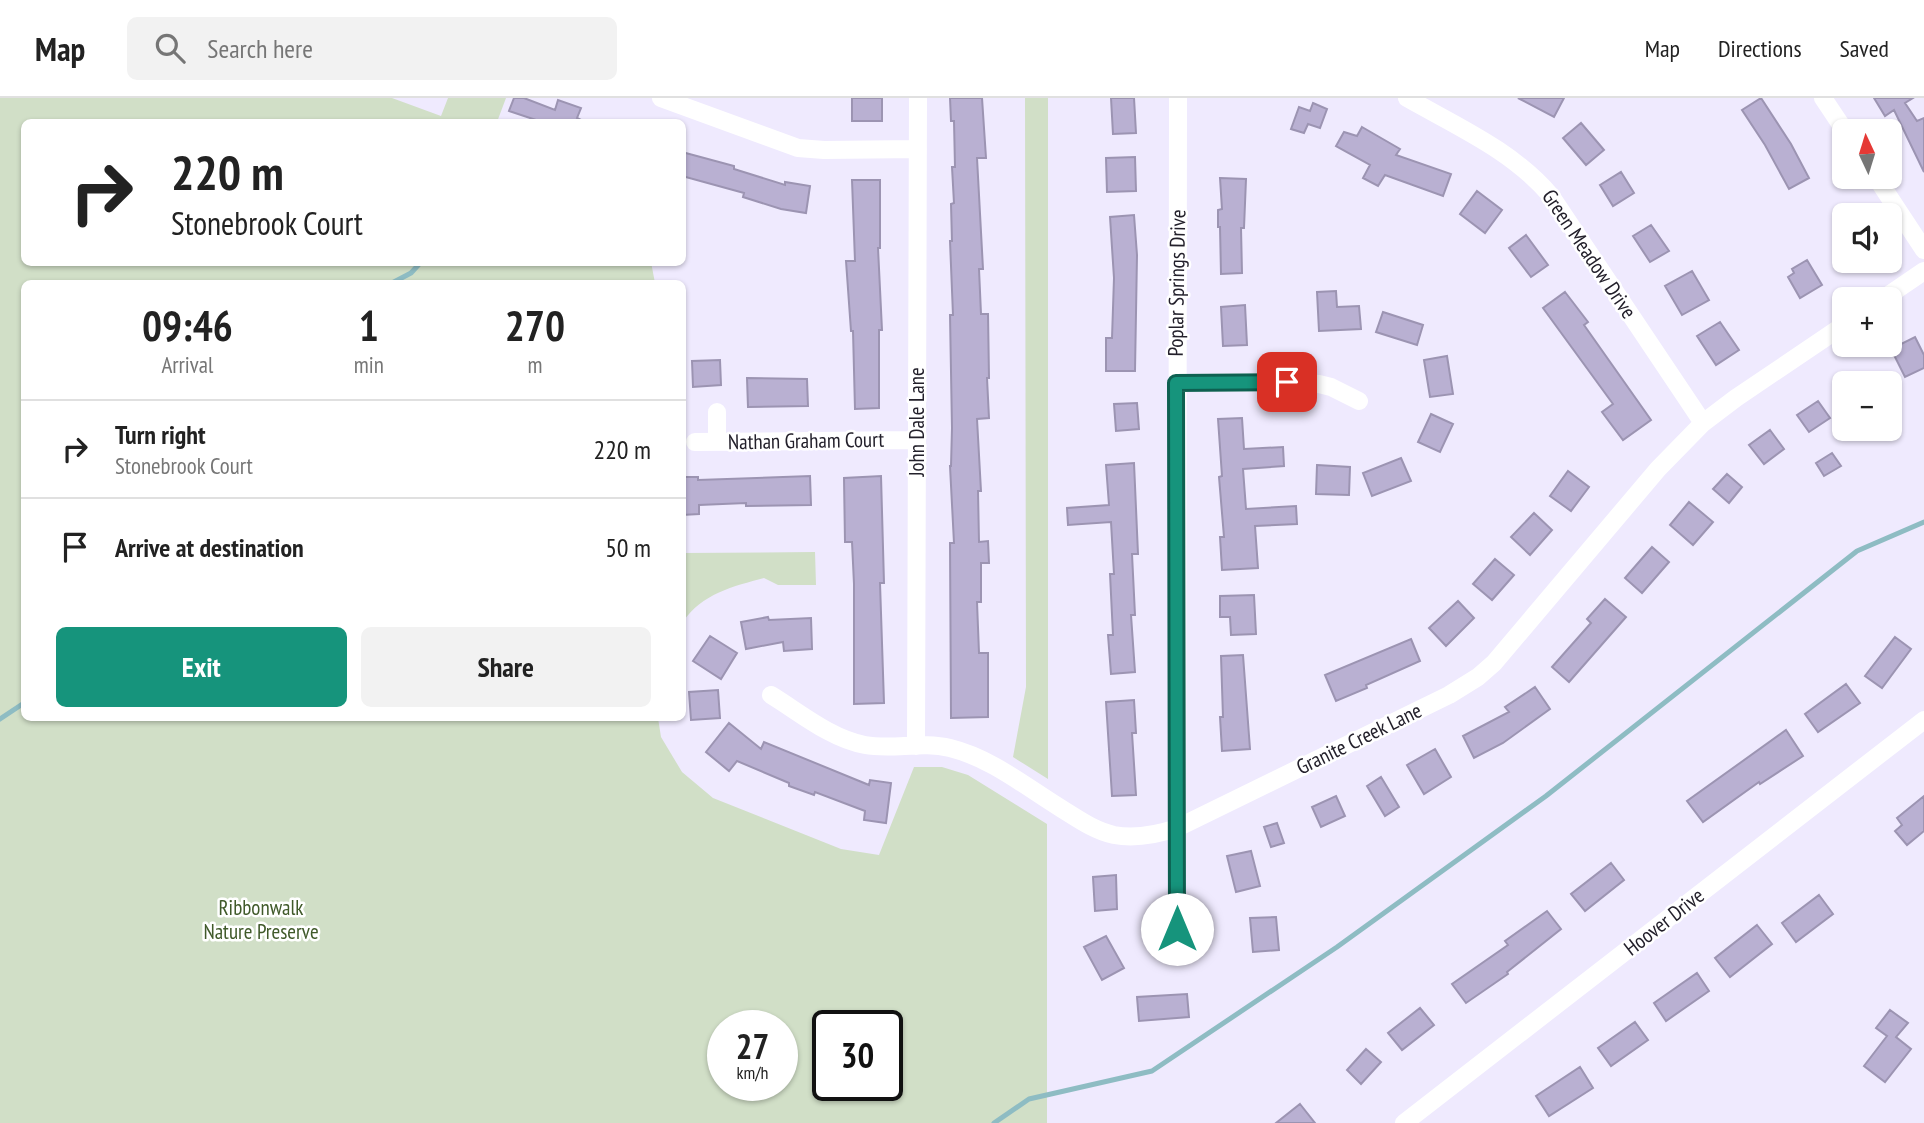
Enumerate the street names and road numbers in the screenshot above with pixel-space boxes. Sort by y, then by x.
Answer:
street label: Green Meadow Drive [1536,184,1643,323]
street label: Poplar Springs Drive [1162,209,1191,357]
street label: John Dale Lane [903,367,930,478]
street label: Nathan Graham Court [728,426,885,455]
street label: Granite Creek Lane [1292,697,1426,781]
street label: Hoover Drive [1618,882,1709,961]

